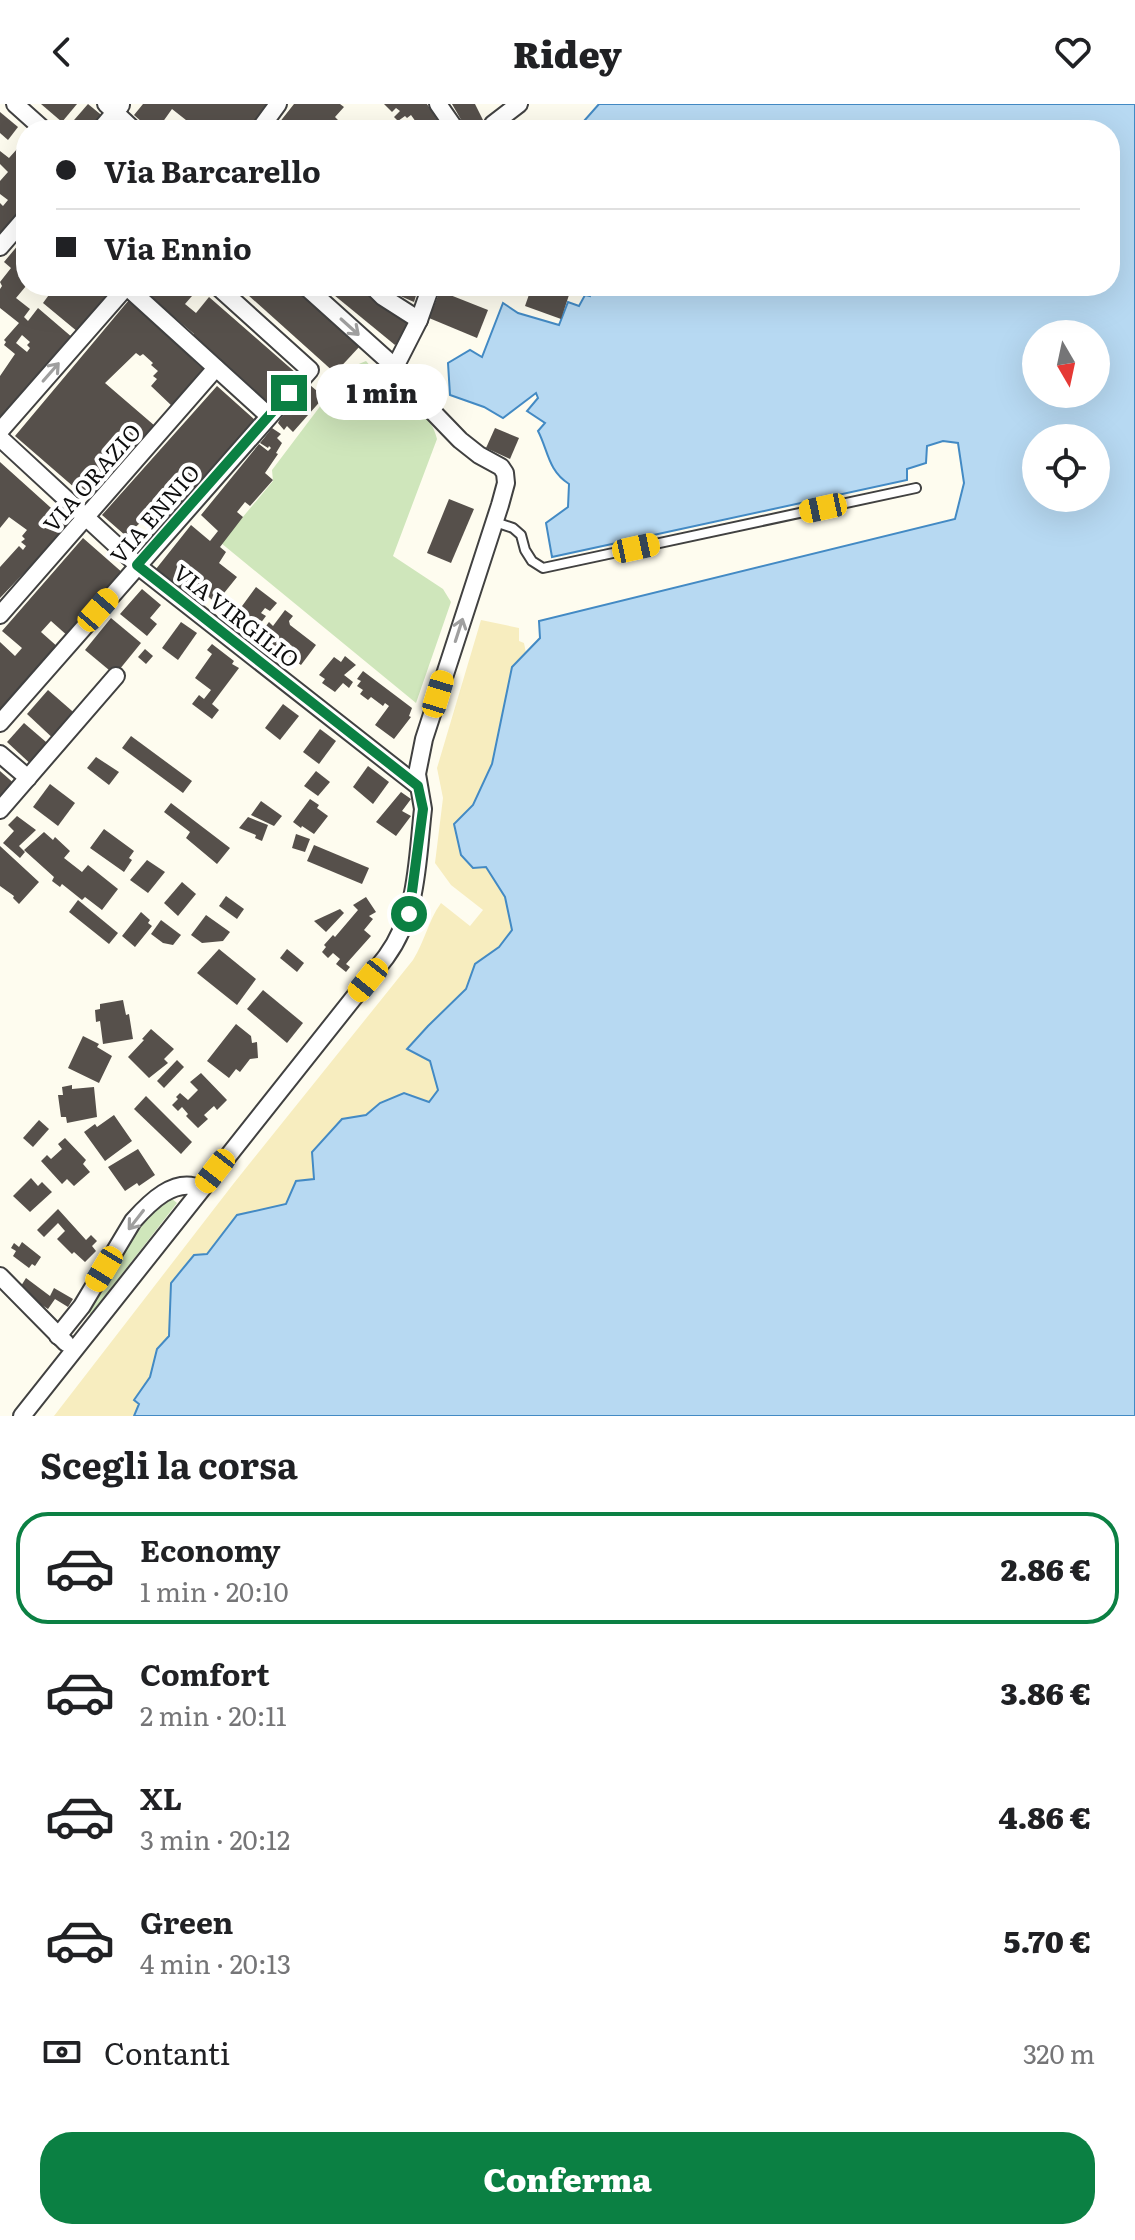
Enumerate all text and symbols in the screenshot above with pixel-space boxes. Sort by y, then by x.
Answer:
text: Ridey [513,26,622,79]
icon: back [40,30,84,74]
icon: heart [1051,30,1095,74]
text: Via Barcarello [104,148,321,192]
text: Via Ennio [104,225,252,269]
one-way arrow [340,317,360,336]
north arrow [1022,320,1110,408]
map controls [1022,320,1110,512]
one-way arrow [42,362,60,383]
callout: 1 min [317,365,449,421]
text: 1 min [347,372,417,411]
route end [271,375,307,411]
street label: VIA ORAZIO [34,415,148,539]
button: locate [1022,424,1110,512]
street label: VIA ENNIO [101,456,207,570]
car [797,491,849,525]
car [610,531,662,565]
street label: VIA VIRGILIO [167,555,307,675]
car [73,584,123,636]
one-way arrow [452,618,467,643]
car [420,668,456,720]
route start [391,896,427,932]
car [344,954,392,1006]
car [191,1145,239,1197]
one-way arrow [127,1209,145,1230]
car [81,1242,127,1296]
text: Scegli la corsa [40,1437,298,1490]
text: Economy [140,1527,280,1571]
icon: car [44,1532,116,1604]
text: 2.86 € [1001,1546,1091,1590]
text: 1 min · 20:10 [140,1571,288,1610]
text: Comfort [140,1651,270,1695]
icon: car [44,1656,116,1728]
text: 3.86 € [1000,1670,1091,1714]
text: 2 min · 20:11 [140,1695,287,1734]
text: XL [140,1775,182,1819]
icon: car [44,1780,116,1852]
text: 4.86 € [998,1794,1091,1838]
text: 3 min · 20:12 [140,1819,290,1858]
text: Green [140,1899,233,1943]
icon: car [44,1904,116,1976]
text: 5.70 € [1004,1918,1091,1962]
text: 4 min · 20:13 [140,1943,291,1982]
icon: cash [40,2030,84,2074]
text: Contanti [104,2030,230,2074]
text: 320 m [1023,2033,1095,2072]
button: Conferma [40,2132,1095,2224]

